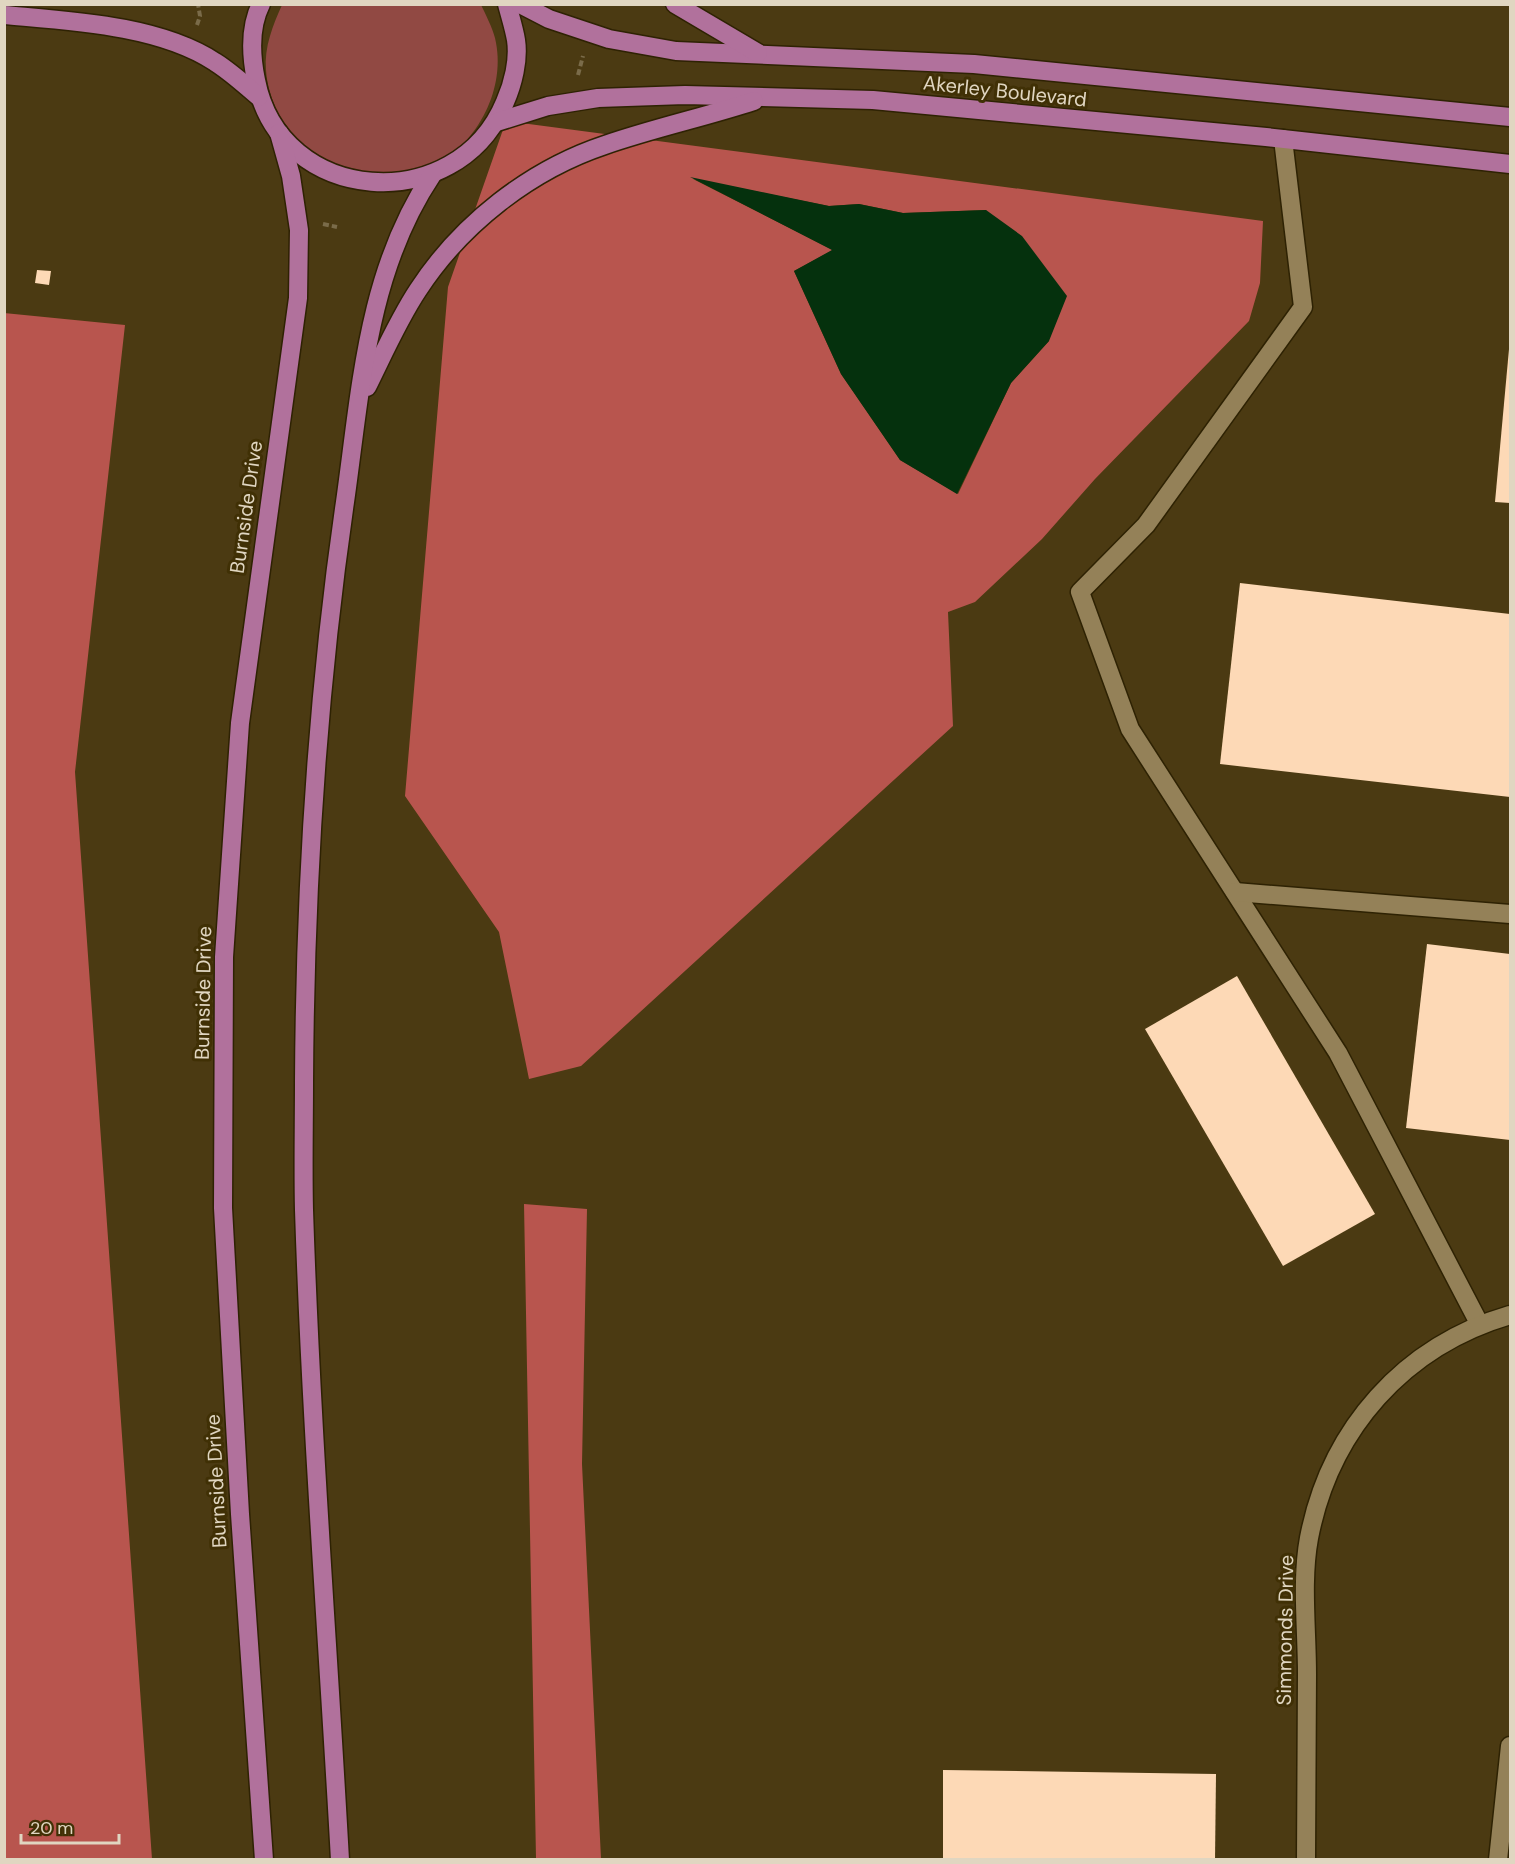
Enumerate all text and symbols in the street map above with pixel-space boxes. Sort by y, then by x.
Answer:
street label: Akerley Boulevard [922,69,1088,113]
street label: Burnside Drive [224,439,268,575]
street label: Burnside Drive [189,926,217,1060]
street label: Burnside Drive [200,1413,232,1549]
street label: Simmonds Drive [1271,1554,1299,1706]
scale bar [21,1807,118,1845]
text: 20 m [30,1816,73,1840]

